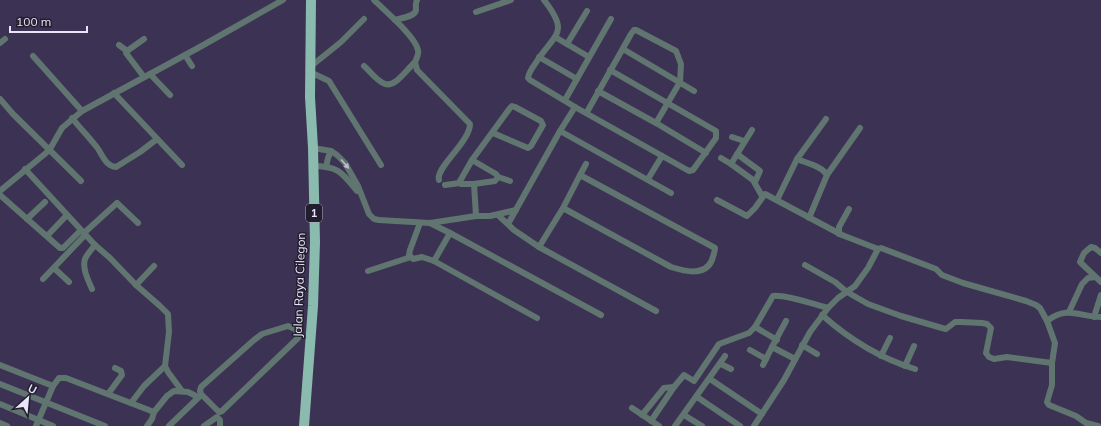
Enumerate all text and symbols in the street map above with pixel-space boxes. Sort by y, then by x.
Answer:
scale bar [10,8,87,34]
text: 100 m [16,14,51,29]
one-way arrow [340,159,349,169]
road number: 1 [306,204,322,222]
street label: Jalan Raya Cilegon [290,232,308,338]
north arrow [8,378,48,418]
text: U [26,381,39,397]

